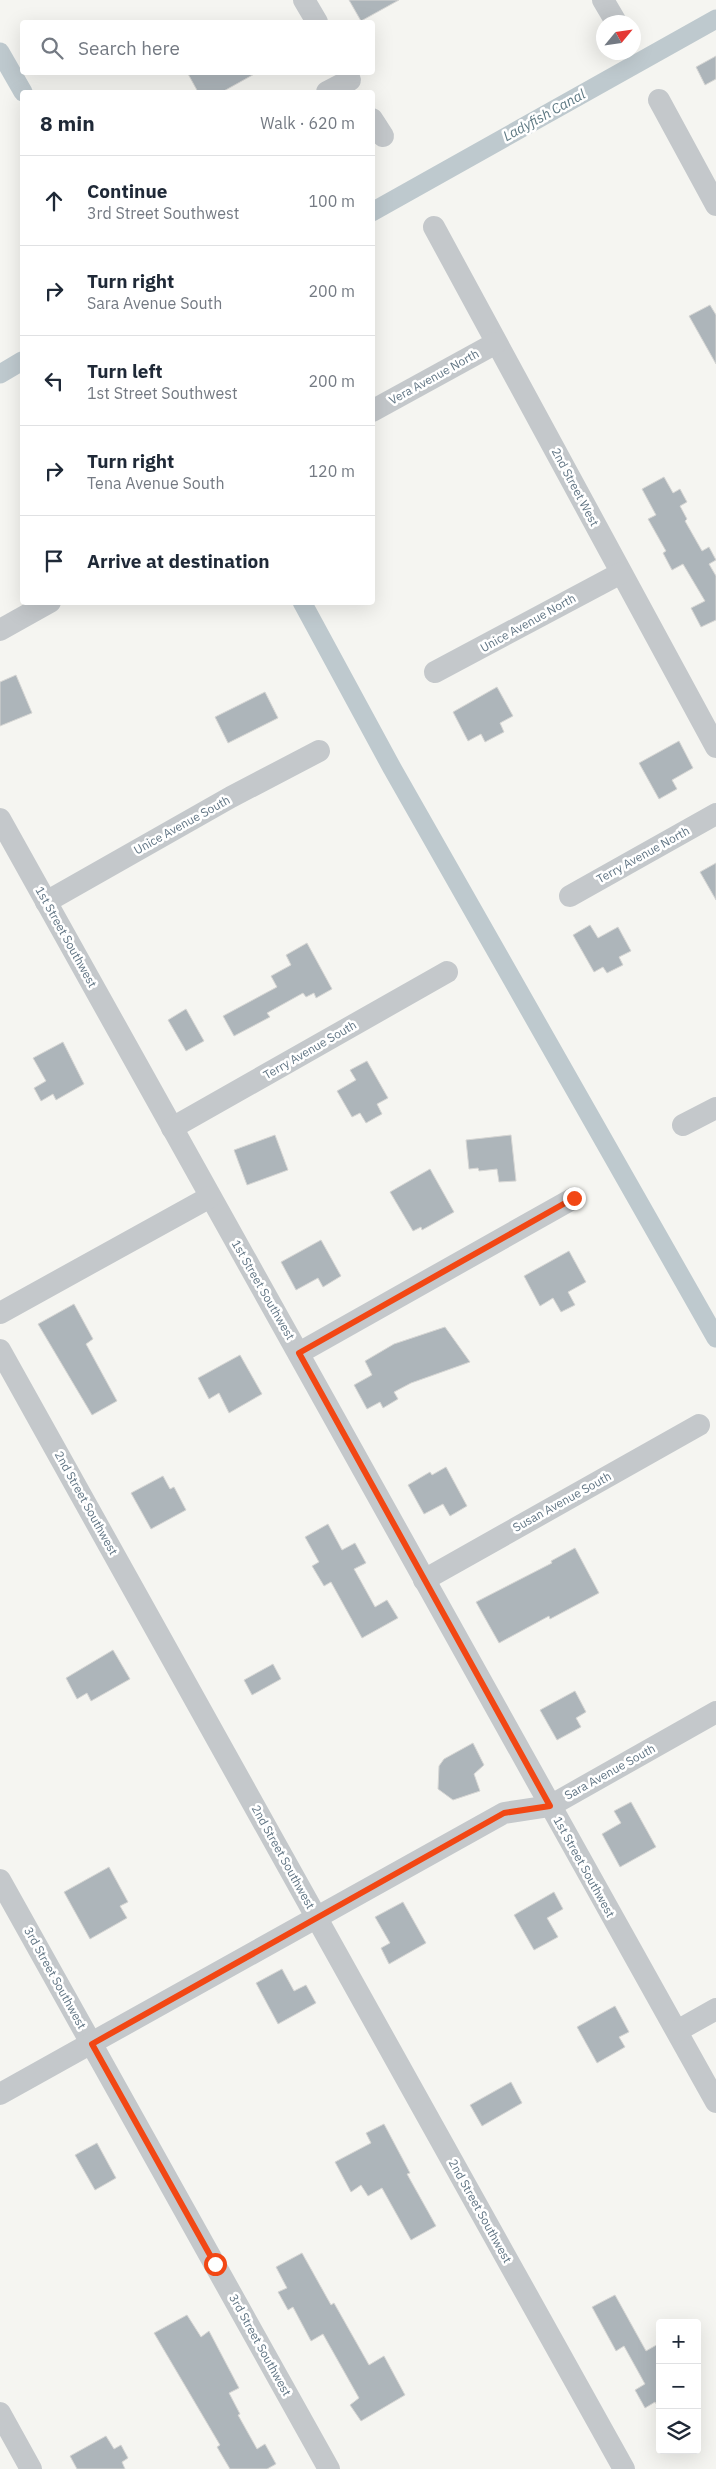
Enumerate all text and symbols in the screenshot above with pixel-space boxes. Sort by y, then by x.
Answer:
north arrow [596,15,641,60]
search box [20,20,375,75]
icon: search [38,34,66,62]
text: Search here [78,36,180,60]
water label: Ladyfish Canal [500,85,589,145]
text: 8 min [40,109,95,137]
text: Walk · 620 m [260,113,355,133]
text: Continue [87,179,167,203]
icon: ahead [40,187,68,215]
text: 100 m [308,191,355,211]
text: 3rd Street Southwest [87,203,239,223]
text: Turn right [87,269,174,293]
icon: right [40,277,68,305]
text: 200 m [308,281,355,301]
text: Sara Avenue South [87,293,222,313]
street label: Vera Avenue North [386,346,481,408]
text: Turn left [87,359,163,383]
icon: left [40,367,68,395]
text: 200 m [308,371,355,391]
text: 1st Street Southwest [87,383,238,403]
street label: 2nd Street West [548,445,602,529]
text: Turn right [87,449,174,473]
icon: right [40,457,68,485]
text: 120 m [308,461,355,481]
text: Tena Avenue South [87,473,225,493]
icon: arrive [40,547,68,575]
text: Arrive at destination [87,549,270,573]
street label: Unice Avenue North [477,590,578,655]
street label: Unice Avenue South [131,792,233,857]
street label: Terry Avenue North [594,823,692,886]
street label: 1st Street Southwest [32,884,100,990]
street label: Terry Avenue South [261,1017,359,1082]
route end [563,1187,586,1210]
street label: 1st Street Southwest [229,1237,298,1342]
street label: 2nd Street Southwest [52,1448,121,1557]
street label: Susan Avenue South [510,1468,614,1535]
street label: Sara Avenue South [562,1740,658,1803]
street label: 2nd Street Southwest [249,1802,318,1911]
street label: 1st Street Southwest [550,1814,618,1920]
street label: 3rd Street Southwest [21,1924,90,2031]
street label: 2nd Street Southwest [446,2156,515,2265]
route start [204,2253,227,2276]
street label: 3rd Street Southwest [226,2291,295,2398]
map controls [656,2319,701,2454]
button: + [656,2319,701,2364]
button: − [656,2364,701,2409]
button: layers [656,2409,701,2454]

